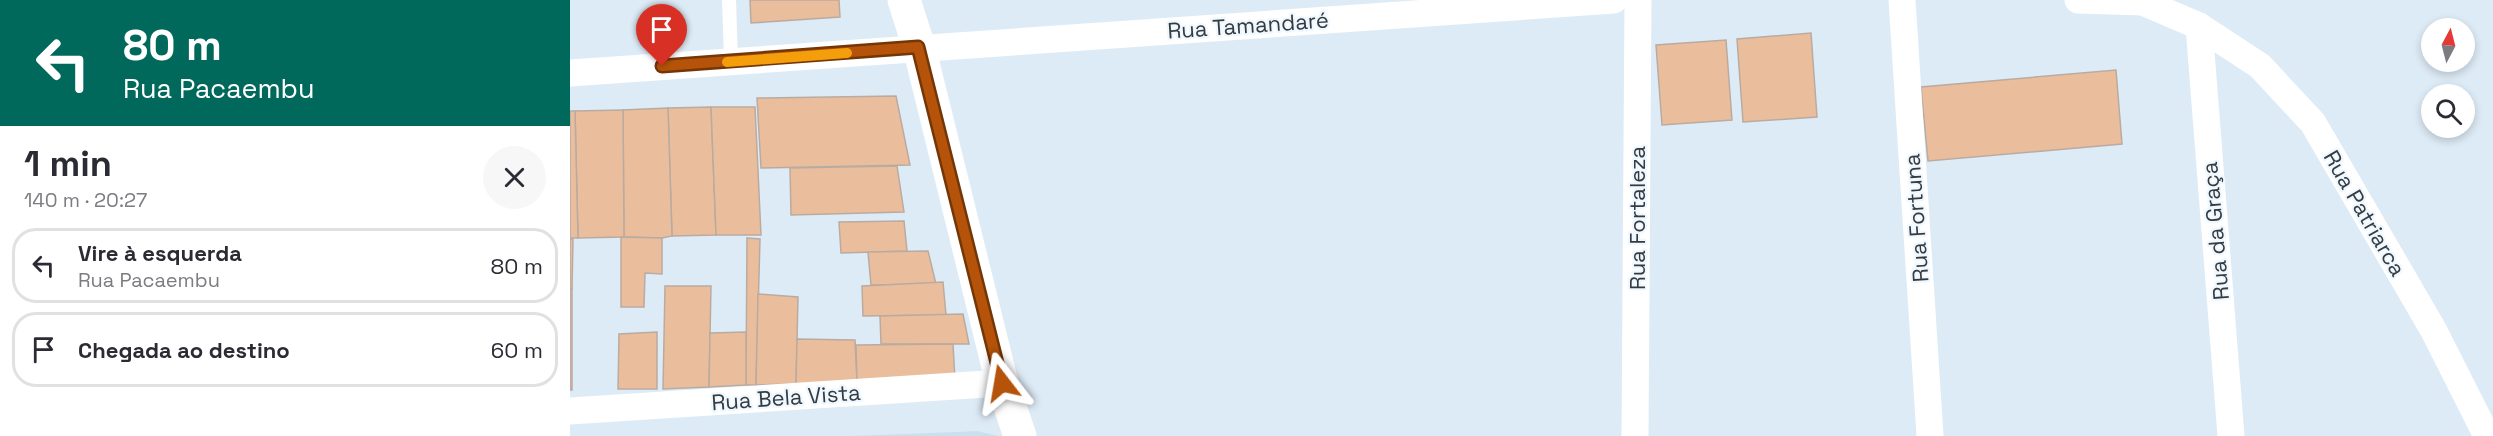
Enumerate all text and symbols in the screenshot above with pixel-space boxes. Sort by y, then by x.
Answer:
pin [636,4,687,66]
street label: Rua Tamandaré [1166,5,1330,45]
icon: arrive [645,13,678,46]
north arrow [2421,18,2475,72]
map controls [2421,18,2475,138]
text: 80 m [123,19,222,72]
icon: left [24,24,102,102]
text: Rua Pacaembu [123,71,315,106]
button: search [2421,84,2475,138]
text: 1 min [24,141,112,187]
street label: Rua Patriarca [2318,145,2412,281]
button: close [483,146,546,209]
street label: Rua Fortaleza [1623,146,1651,290]
street label: Rua Fortuna [1898,152,1934,283]
street label: Rua da Graça [2195,160,2235,301]
text: 140 m · 20:27 [24,187,147,213]
text: Vire à esquerda [78,239,242,267]
icon: left [27,249,60,282]
text: 80 m [491,252,543,280]
text: Rua Pacaembu [78,267,220,293]
icon: arrive [27,333,60,366]
text: Chegada ao destino [78,336,290,364]
text: 60 m [491,336,543,364]
position arrow [970,351,1034,415]
street label: Rua Bela Vista [710,378,862,416]

